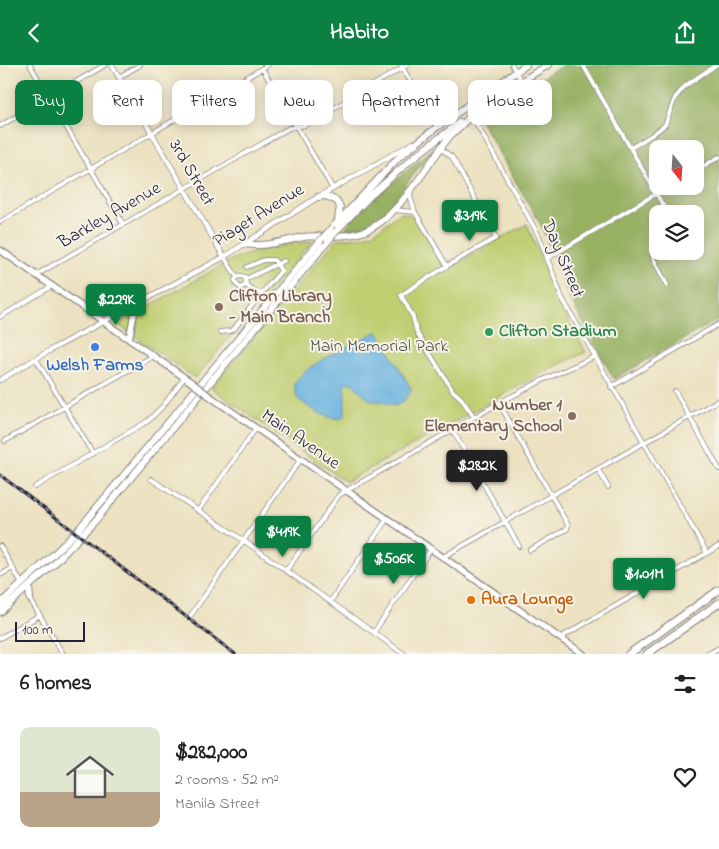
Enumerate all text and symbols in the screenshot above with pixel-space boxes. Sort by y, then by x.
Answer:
text: Habito [330,17,389,49]
icon: back [20,19,48,47]
icon: share [671,19,699,47]
chip: Buy [15,80,83,125]
chip: Rent [93,80,162,125]
chip: Filters [172,80,255,125]
chip: New [265,80,333,125]
chip: Apartment [343,80,458,125]
chip: House [468,80,552,125]
street label: 3rd Street [161,135,221,211]
north arrow [649,140,704,195]
map controls [649,140,704,260]
street label: Barkley Avenue [53,176,167,256]
street label: Piaget Avenue [209,177,311,255]
pin: $319K [435,199,505,242]
text: $319K [453,204,487,228]
button: layers [649,205,704,260]
street label: Day Street [533,215,590,302]
pin: $229K [81,283,151,326]
place label: Clifton Library - Main Branch [228,284,332,331]
text: $229K [97,288,135,312]
marker: Clifton Library - Main Branch [213,301,225,313]
place label: Clifton Stadium [499,319,616,345]
marker: Clifton Stadium [483,326,495,338]
park label: Main Memorial Park [310,334,448,360]
marker: Welsh Farms [89,341,101,353]
place label: Welsh Farms [46,353,144,379]
place label: Number 1 Elementary School [424,393,562,441]
street label: Main Avenue [255,403,346,477]
marker: Number 1 Elementary School [566,410,578,422]
pin: $282K [442,449,512,492]
text: $282K [457,454,497,478]
pin: $419K [248,515,318,558]
text: $419K [266,520,300,544]
pin: $506K [359,543,429,585]
text: $506K [374,547,414,571]
pin: $1.01M [603,557,685,600]
text: $1.01M [624,562,664,586]
place label: Aura Lounge [481,587,574,614]
marker: Aura Lounge [465,594,477,606]
scale bar [15,619,85,642]
text: 100 m [22,620,53,641]
text: 6 homes [20,669,92,699]
icon: filters [671,670,699,698]
text: $282,000 [175,738,247,768]
icon: home [60,747,120,807]
icon: heart [671,763,699,791]
text: 2 rooms · 52 m² [175,768,279,792]
text: Manila Street [175,792,260,816]

